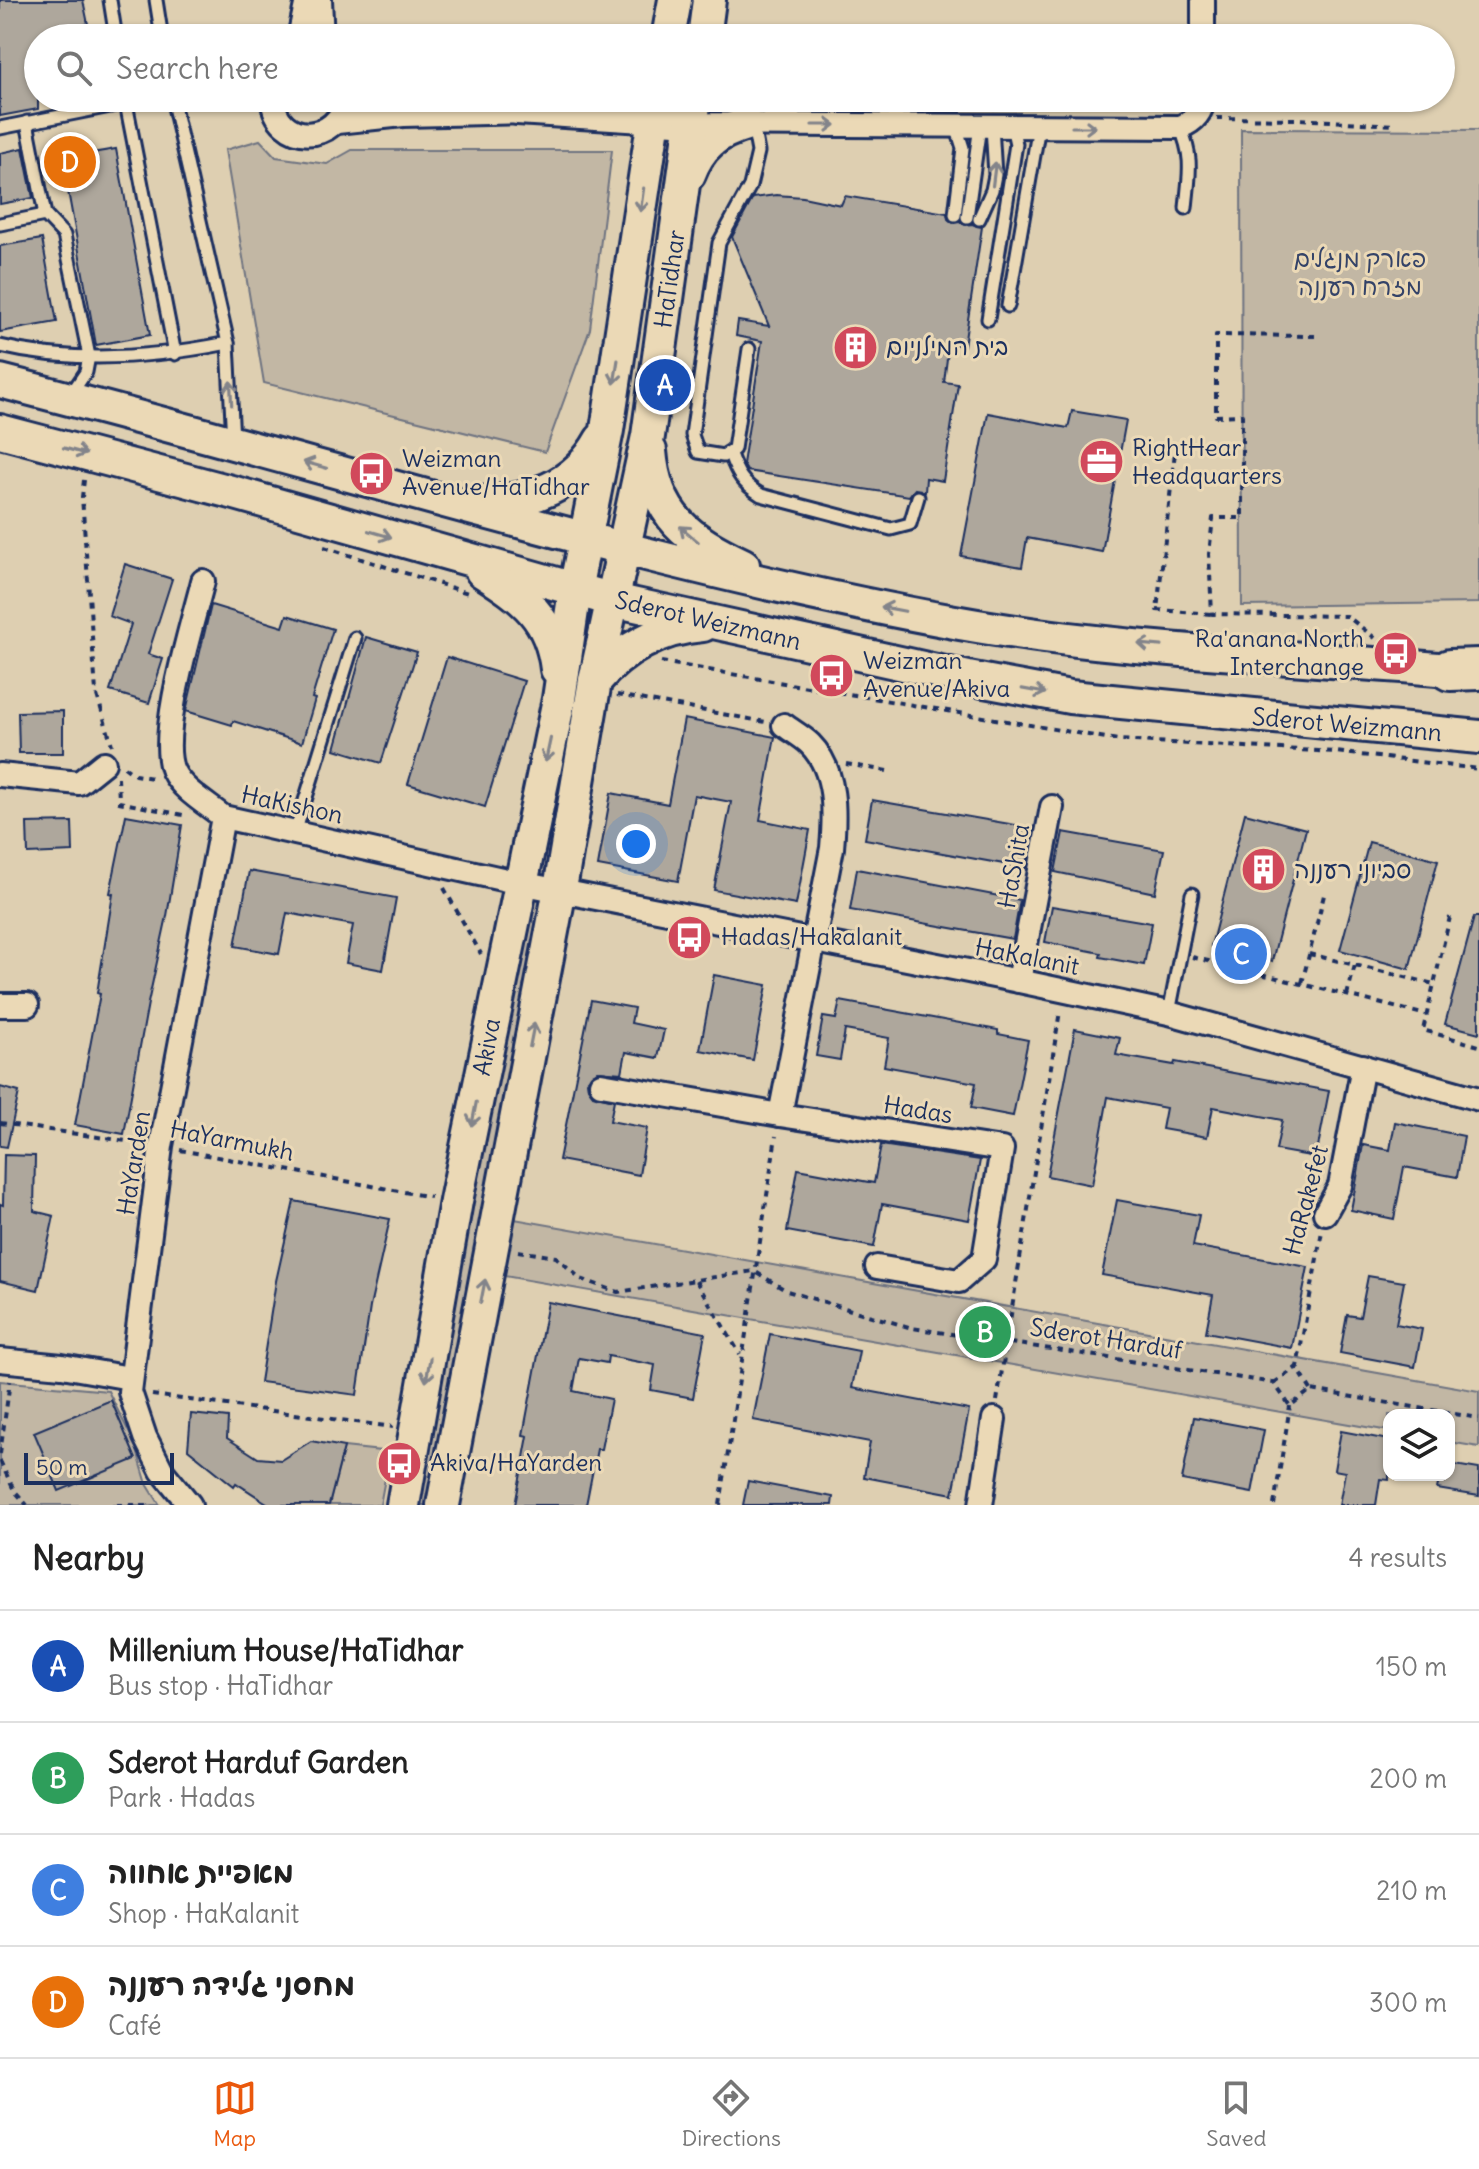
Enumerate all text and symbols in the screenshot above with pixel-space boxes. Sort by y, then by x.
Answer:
search box [24,24,1455,112]
icon: search [52,46,96,90]
text: Search here [116,49,279,87]
one-way arrow [810,117,837,133]
one-way arrow [1070,119,1097,135]
pin: D [44,132,96,192]
one-way arrow [987,162,1002,187]
one-way arrow [634,187,649,212]
street label: HaTidhar [647,228,691,330]
park label: פארק מנגלים מזרח רעננה [1294,243,1426,301]
building icon: בית המילניום [831,323,879,371]
place label: בית המילניום [886,331,1008,361]
pin: A [639,355,691,415]
one-way arrow [608,359,623,384]
one-way arrow [223,380,238,407]
place label: RightHear Headquarters [1132,432,1282,490]
office icon: RightHear Headquarters [1077,438,1125,486]
place label: Weizman Avenue/HaTidhar [402,443,590,501]
one-way arrow [62,445,88,460]
bus stop icon: Weizman Avenue/HaTidhar [347,449,395,497]
one-way arrow [302,457,328,472]
one-way arrow [679,525,700,543]
one-way arrow [367,527,393,542]
street label: Sderot Weizmann [612,584,804,656]
one-way arrow [881,601,906,616]
place label: Ra'anana North Interchange [1195,623,1364,681]
bus stop icon: Ra'anana North Interchange [1371,629,1419,677]
one-way arrow [1137,638,1164,653]
place label: Weizman Avenue/Akiva [863,645,1010,703]
bus stop icon: Weizman Avenue/Akiva [808,651,856,699]
one-way arrow [1021,684,1047,699]
street label: Sderot Weizmann [1251,701,1443,747]
one-way arrow [540,737,555,762]
street label: HaKishon [239,779,346,829]
street label: HaShita [991,821,1035,910]
your location [616,824,656,864]
building icon: סביוני רעננה [1239,846,1287,894]
place label: סביוני רעננה [1294,854,1411,884]
bus stop icon: Hadas/Hakalanit [666,913,714,961]
place label: Hadas/Hakalanit [721,921,902,951]
pin: C [1215,924,1267,984]
street label: HaKalanit [973,931,1082,981]
street label: Akiva [466,1015,506,1078]
one-way arrow [525,1023,540,1049]
street label: Hadas [881,1089,955,1129]
one-way arrow [465,1101,480,1127]
street label: HaYarden [110,1108,156,1217]
street label: HaYarmukh [168,1113,297,1167]
street label: HaRakefet [1276,1141,1334,1258]
one-way arrow [477,1279,492,1304]
pin: B [959,1302,1011,1362]
street label: Sderot Harduf [1028,1311,1185,1365]
one-way arrow [419,1357,434,1383]
map controls [1383,1409,1455,1481]
button: layers [1383,1409,1455,1481]
bus stop icon: Akiva/HaYarden [375,1439,423,1487]
place label: Akiva/HaYarden [430,1447,602,1477]
scale bar [24,1449,174,1485]
text: 50 m [36,1453,88,1481]
text: Nearby [32,1536,145,1579]
text: 4 results [1349,1541,1447,1574]
text: Millenium House/HaTidhar [108,1631,463,1669]
text: A [50,1650,66,1683]
text: 150 m [1376,1650,1447,1683]
text: Bus stop · HaTidhar [108,1669,333,1702]
text: Sderot Harduf Garden [108,1743,409,1781]
text: B [49,1762,67,1795]
text: 200 m [1370,1762,1447,1795]
text: Park · Hadas [108,1781,255,1814]
text: מאפיית אחווה [108,1853,294,1891]
text: C [49,1874,67,1907]
text: 210 m [1376,1874,1447,1907]
text: Shop · HaKalanit [108,1897,299,1930]
text: מחסני גלידה רעננה [108,1965,355,2003]
text: D [49,1986,67,2019]
text: 300 m [1369,1986,1447,2019]
text: Café [108,2009,162,2042]
tab: Map [213,2076,257,2152]
tab: Directions [682,2076,781,2152]
tab: Saved [1206,2076,1266,2152]

